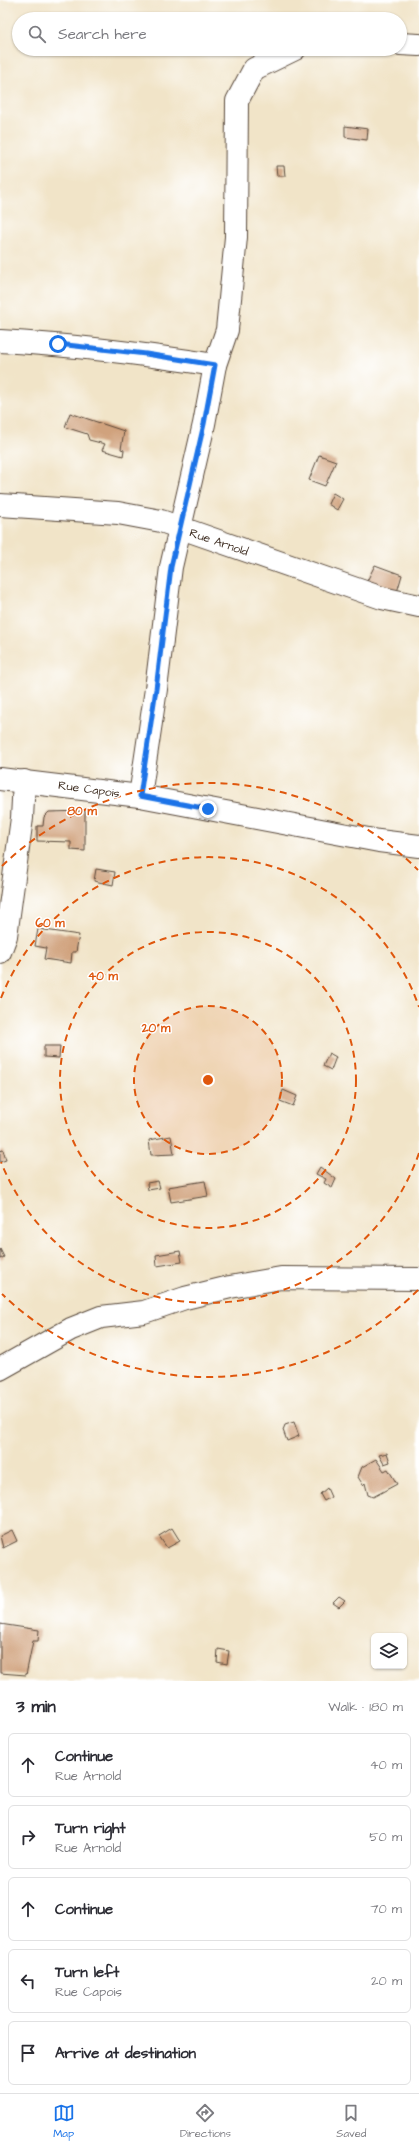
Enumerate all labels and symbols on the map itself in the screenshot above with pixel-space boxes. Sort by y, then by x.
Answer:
route start [49,335,67,353]
street label: Rue Arnold [187,524,250,560]
street label: Rue Capois [57,777,121,802]
route end [199,800,217,818]
text: 80 m [67,803,97,820]
text: 60 m [35,915,65,932]
text: 40 m [88,968,119,985]
text: 20 m [141,1020,171,1037]
centre of rings [201,1073,215,1087]

